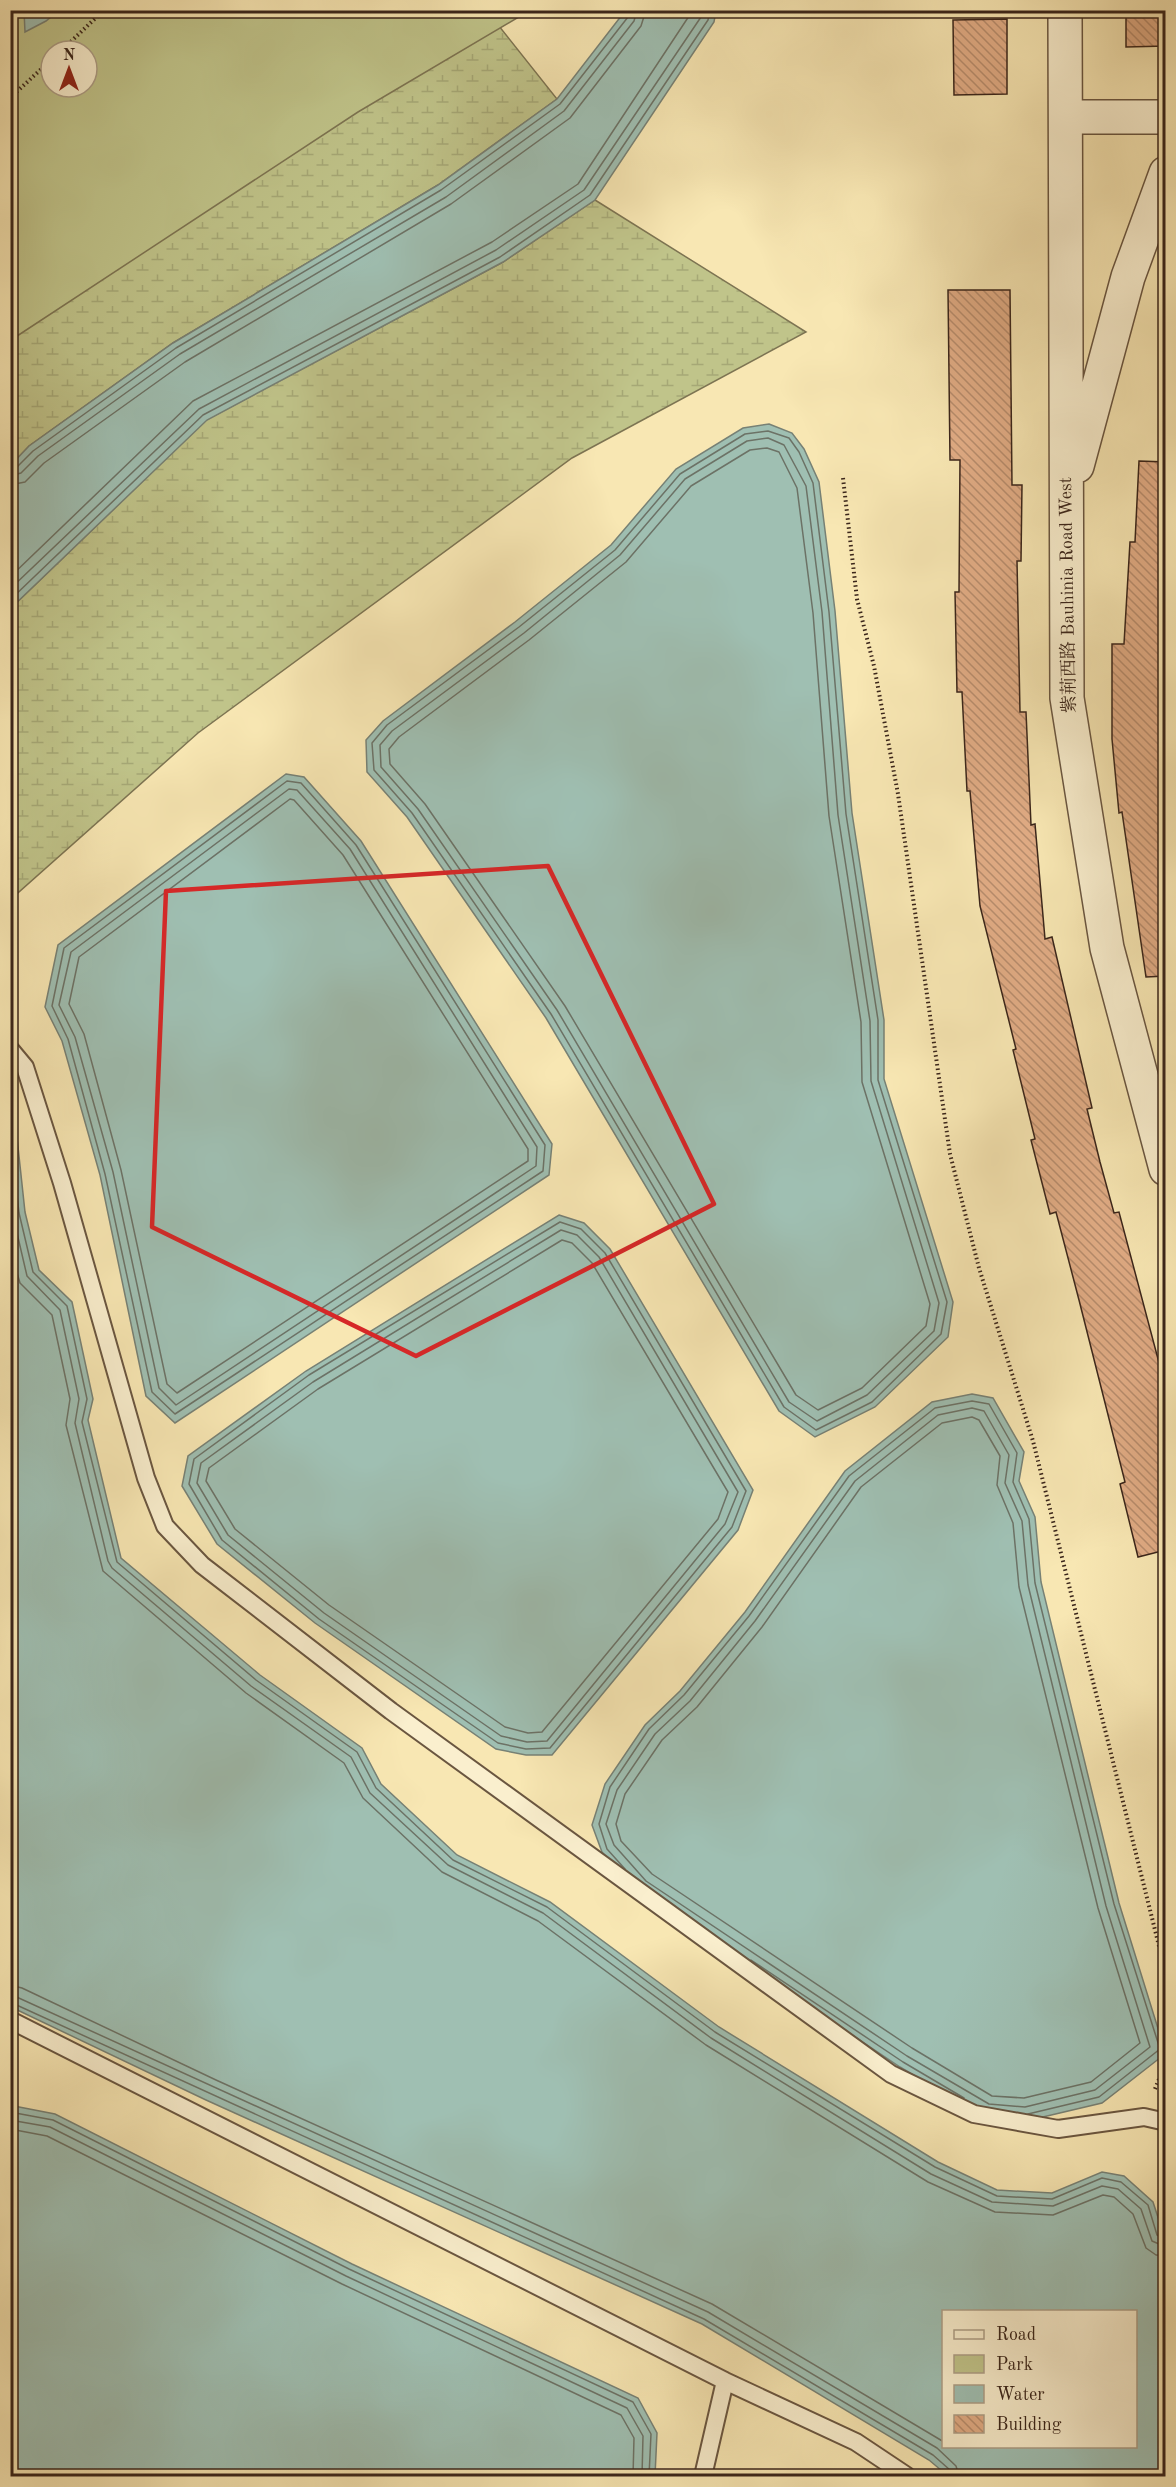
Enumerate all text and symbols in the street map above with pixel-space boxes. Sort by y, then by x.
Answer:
north arrow [39,39,99,99]
text: N [63,48,76,64]
street label: 紫荊西路 Bauhinia Road West [1055,477,1079,713]
legend [942,2310,1137,2448]
text: Road [996,2326,1036,2344]
text: Park [996,2356,1033,2374]
text: Water [996,2386,1045,2404]
text: Building [996,2416,1062,2434]

